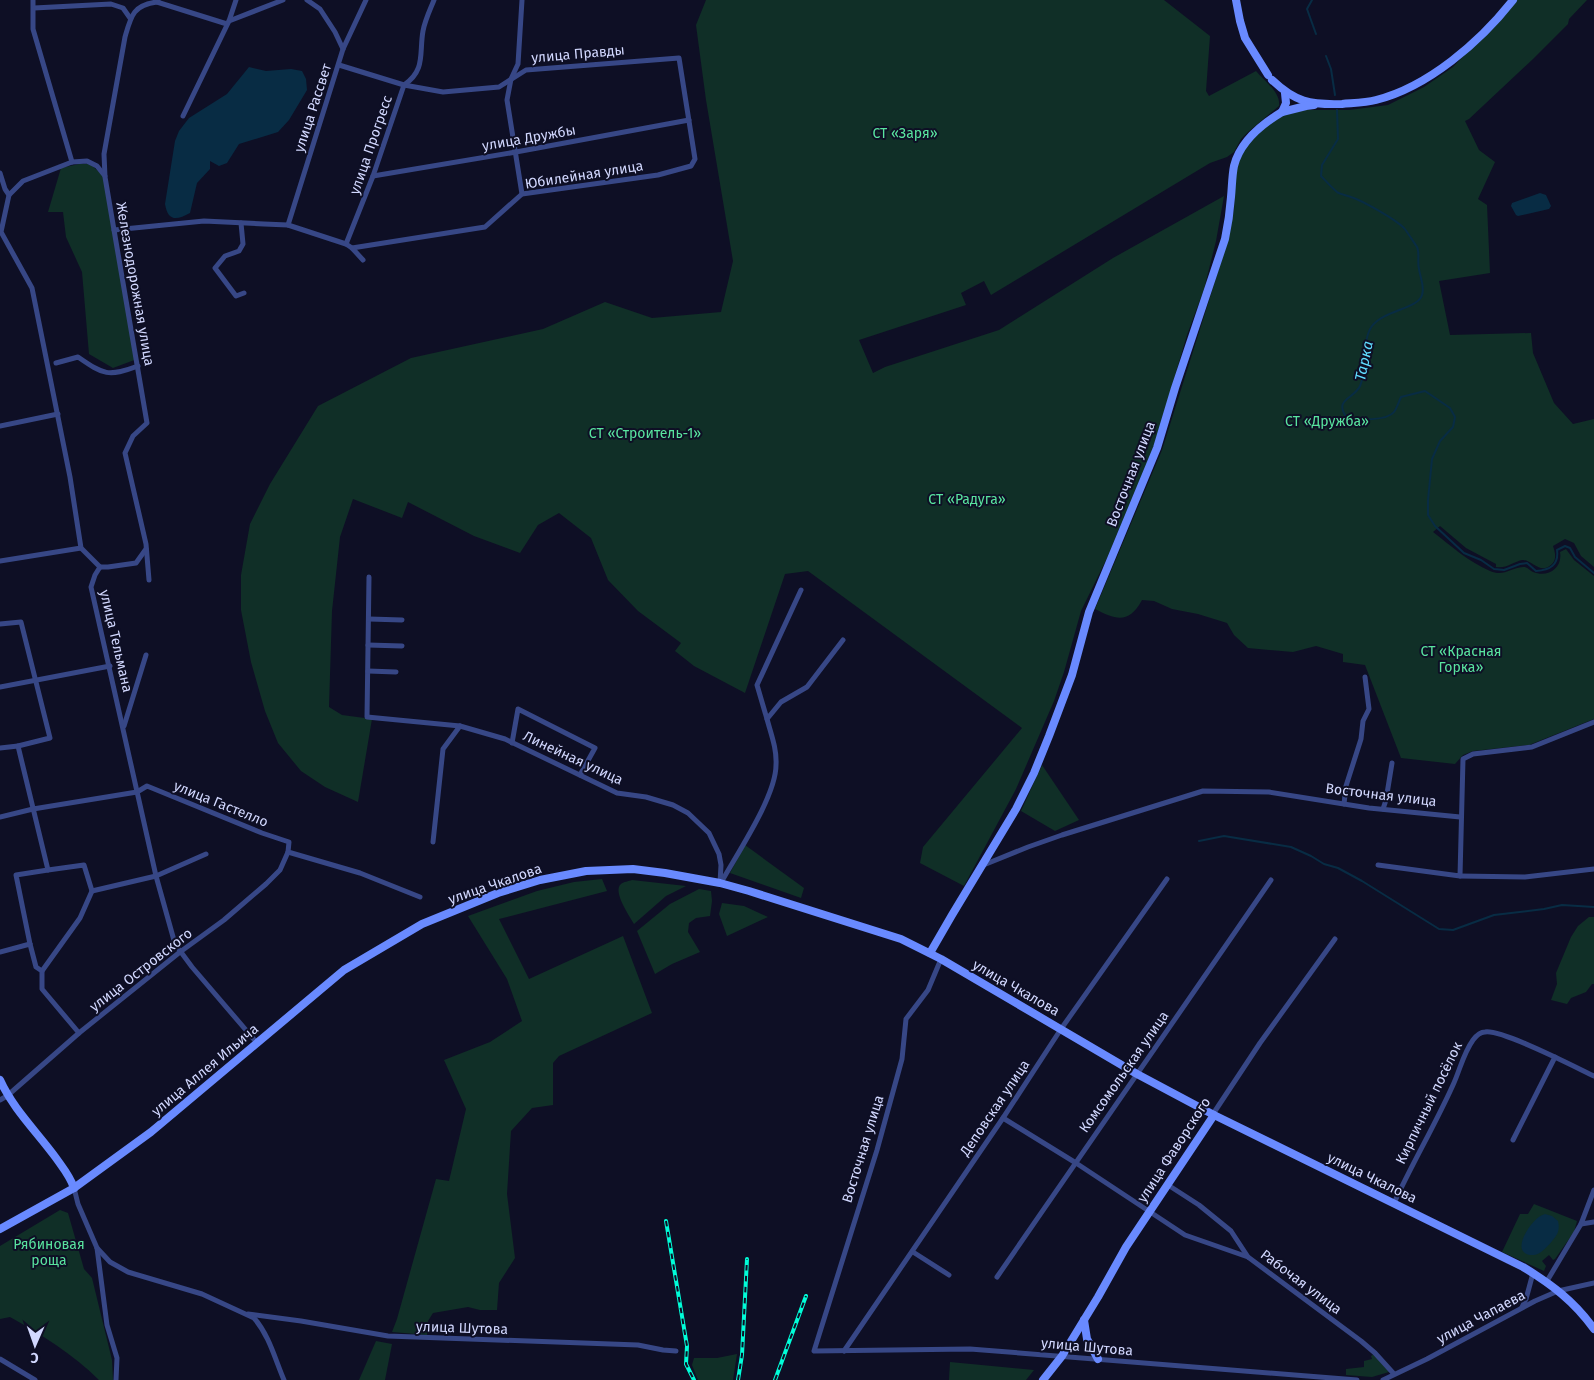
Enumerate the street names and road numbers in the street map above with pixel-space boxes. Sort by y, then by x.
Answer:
street label: улица Правды [531,41,625,67]
street label: улица Рассвет [291,61,336,154]
street label: улица Прогресс [346,93,396,197]
street label: улица Дружбы [481,121,577,155]
street label: Юбилейная улица [524,157,644,193]
street label: Железнодорожная улица [112,201,158,367]
street label: Восточная улица [1103,419,1159,529]
street label: улица Тельмана [96,588,136,694]
street label: Линейная улица [520,727,626,789]
street label: улица Гастелло [171,777,271,831]
street label: Восточная улица [1325,780,1437,810]
street label: улица Чкалова [446,860,544,908]
street label: улица Островского [86,925,196,1015]
street label: улица Чкалова [969,956,1063,1020]
street label: Комсомольская улица [1076,1008,1172,1136]
street label: улица Аллея Ильича [148,1020,262,1120]
street label: Кирпичный посёлок [1392,1038,1466,1167]
street label: Деповская улица [956,1057,1033,1160]
street label: Восточная улица [839,1093,887,1205]
street label: улица Фаворского [1134,1094,1214,1206]
street label: улица Чкалова [1324,1149,1420,1207]
street label: Рабочая улица [1257,1246,1345,1318]
street label: улица Чапаева [1434,1287,1528,1347]
street label: улица Шутова [416,1318,508,1338]
street label: улица Шутова [1040,1335,1134,1359]

